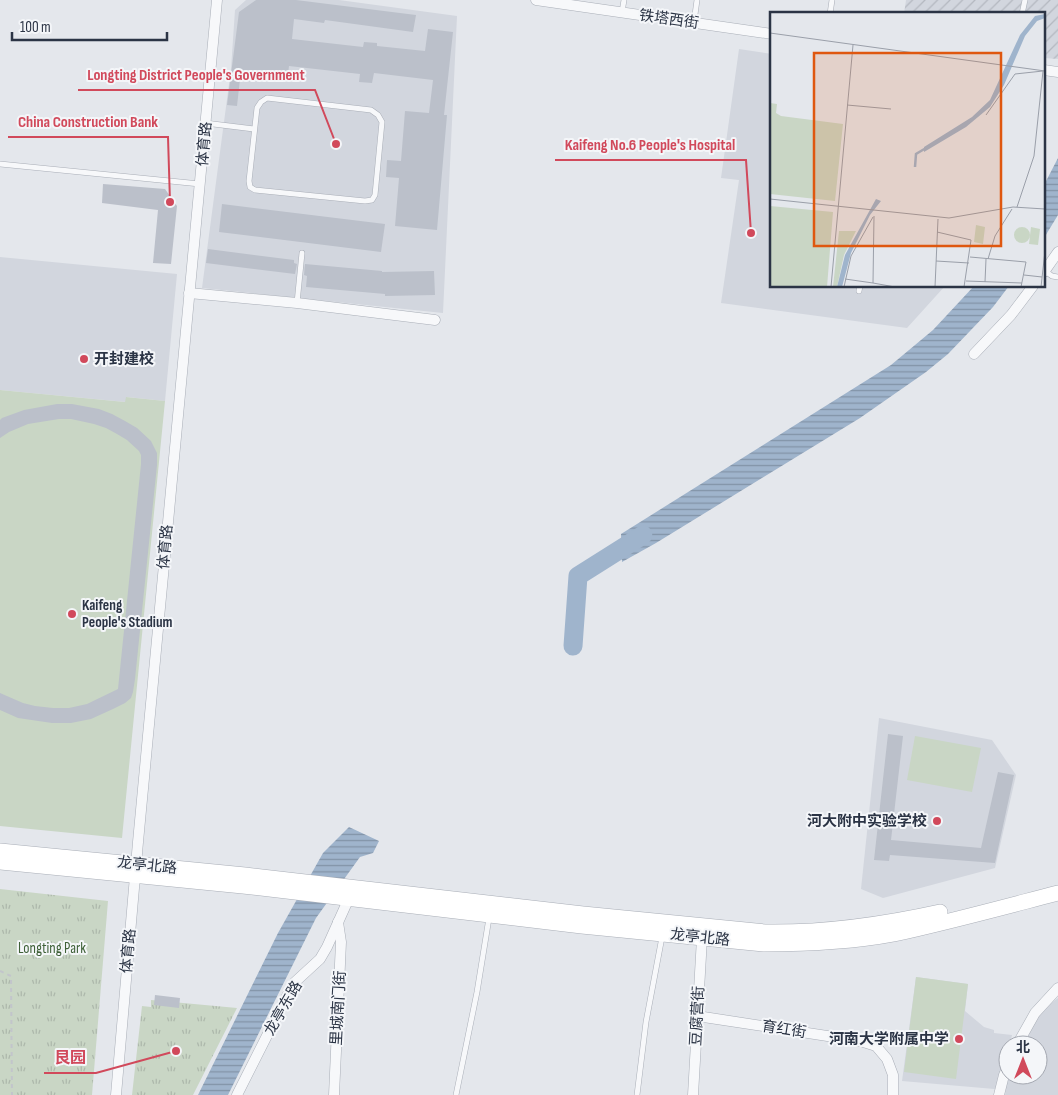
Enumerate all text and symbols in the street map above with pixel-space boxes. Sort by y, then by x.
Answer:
street label: 铁塔西街 [638,6,700,33]
scale bar [12,10,168,42]
inset map [770,12,1046,288]
text: 100 m [20,18,51,37]
callout: Longting District People's Government [78,59,315,90]
text: Longting District People's Government [87,66,305,85]
callout: China Construction Bank [8,106,168,137]
text: China Construction Bank [18,113,158,132]
street label: 体育路 [193,121,216,167]
callout: Kaifeng No.6 People's Hospital [555,129,746,160]
text: Kaifeng No.6 People's Hospital [565,136,735,155]
place label: 开封建校 [94,350,154,369]
marker: 开封建校 [78,353,90,365]
street label: 体育路 [154,524,177,570]
place label: Kaifeng People's Stadium [82,596,172,632]
marker: Kaifeng People's Stadium [66,608,78,620]
place label: 河大附中实验学校 [807,812,927,831]
marker: 河大附中实验学校 [931,815,943,827]
street label: 龙亭北路 [116,853,178,878]
street label: 龙亭北路 [669,925,731,950]
street label: 体育路 [117,928,140,974]
park label: Longting Park [18,939,86,958]
street label: 里城南门街 [327,970,350,1046]
street label: 龙亭东路 [260,978,307,1039]
street label: 豆腐营街 [686,986,709,1046]
street label: 育红街 [760,1017,808,1042]
place label: 河南大学附属中学 [829,1030,949,1049]
marker: 河南大学附属中学 [953,1033,965,1045]
north arrow [998,1035,1048,1085]
text: 北 [1016,1039,1030,1056]
callout: 艮园 [44,1042,96,1073]
text: 艮园 [54,1049,86,1068]

